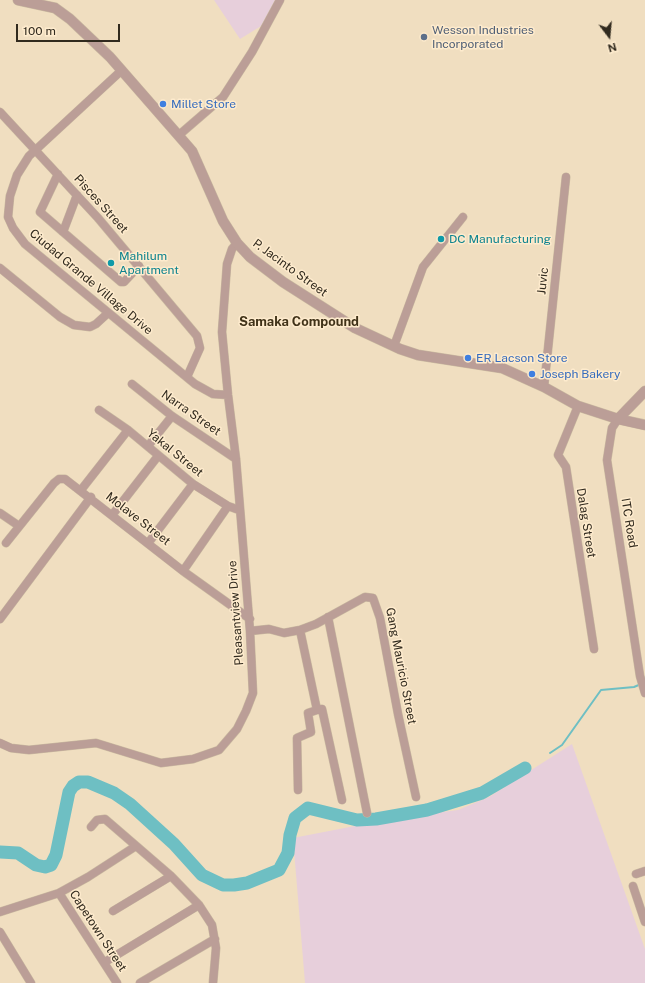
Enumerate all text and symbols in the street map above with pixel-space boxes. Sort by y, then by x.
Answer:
scale bar [18,16,122,42]
north arrow [589,16,629,56]
place label: Wesson Industries Incorporated [432,23,534,51]
text: 100 m [23,24,56,38]
marker: Wesson Industries Incorporated [419,32,429,42]
text: N [607,41,618,54]
place label: Millet Store [171,97,236,111]
marker: Millet Store [158,99,168,109]
street label: Pisces Street [71,172,131,236]
street label: Ciudad Grande Village Drive [27,226,155,338]
place label: DC Manufacturing [449,232,551,246]
marker: DC Manufacturing [436,234,446,244]
street label: P. Jacinto Street [250,236,330,300]
place label: Mahilum Apartment [119,249,179,277]
marker: Mahilum Apartment [106,258,116,268]
street label: Juvic [534,267,552,295]
district label: Samaka Compound [239,314,359,330]
place label: ER Lacson Store [476,351,568,365]
marker: ER Lacson Store [463,353,473,363]
place label: Joseph Bakery [540,367,620,381]
marker: Joseph Bakery [527,369,537,379]
street label: Narra Street [158,387,224,439]
street label: Yakal Street [144,426,206,480]
street label: Dalag Street [573,487,599,559]
street label: Molave Street [103,489,173,549]
street label: ITC Road [618,497,640,549]
street label: Pleasantview Drive [225,560,247,666]
street label: Gang Mauricio Street [383,606,419,726]
street label: Capetown Street [66,888,130,974]

